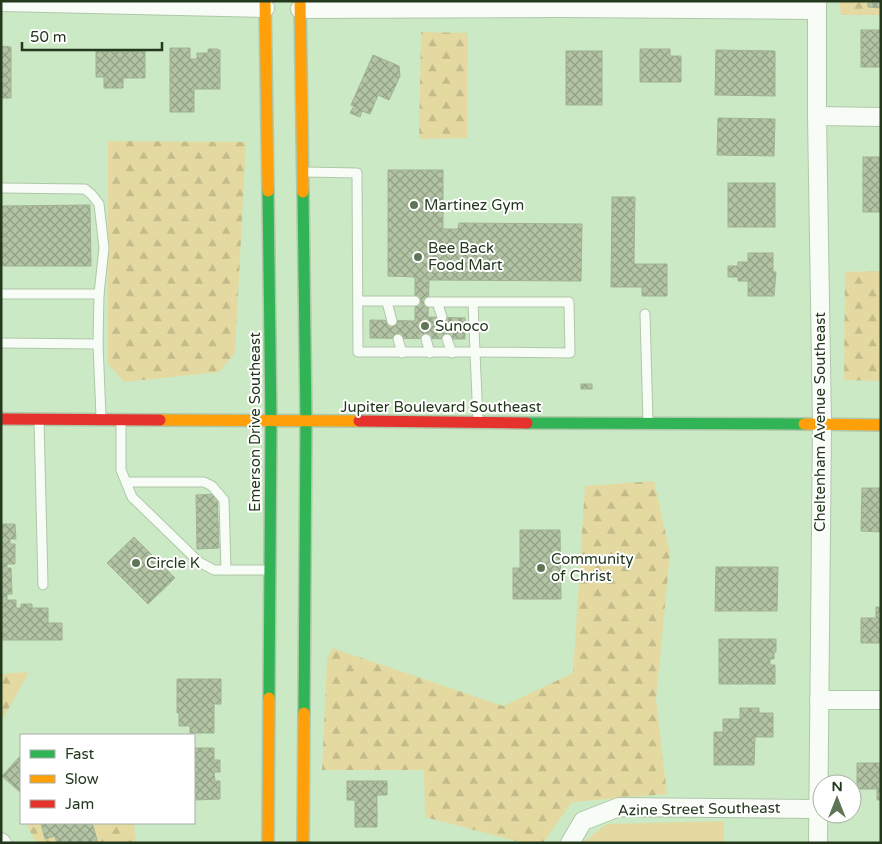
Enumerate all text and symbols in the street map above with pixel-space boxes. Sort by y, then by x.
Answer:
scale bar [22,20,162,52]
text: 50 m [30,28,67,46]
place label: Martinez Gym [424,196,524,214]
marker: Martinez Gym [408,199,420,211]
place label: Bee Back Food Mart [428,239,503,274]
marker: Bee Back Food Mart [412,251,424,263]
street label: Cheltenham Avenue Southeast [811,312,829,532]
place label: Sunoco [435,317,489,335]
marker: Sunoco [419,320,431,332]
street label: Emerson Drive Southeast [246,332,264,512]
street label: Jupiter Boulevard Southeast [340,398,542,416]
place label: Community of Christ [551,550,634,585]
place label: Circle K [146,554,200,572]
marker: Circle K [130,557,142,569]
marker: Community of Christ [535,562,547,574]
legend [20,734,195,824]
text: Fast [65,745,95,763]
text: Slow [65,770,99,788]
north arrow [812,774,862,824]
text: N [831,778,843,795]
text: Jam [65,795,94,813]
street label: Azine Street Southeast [617,799,781,819]

